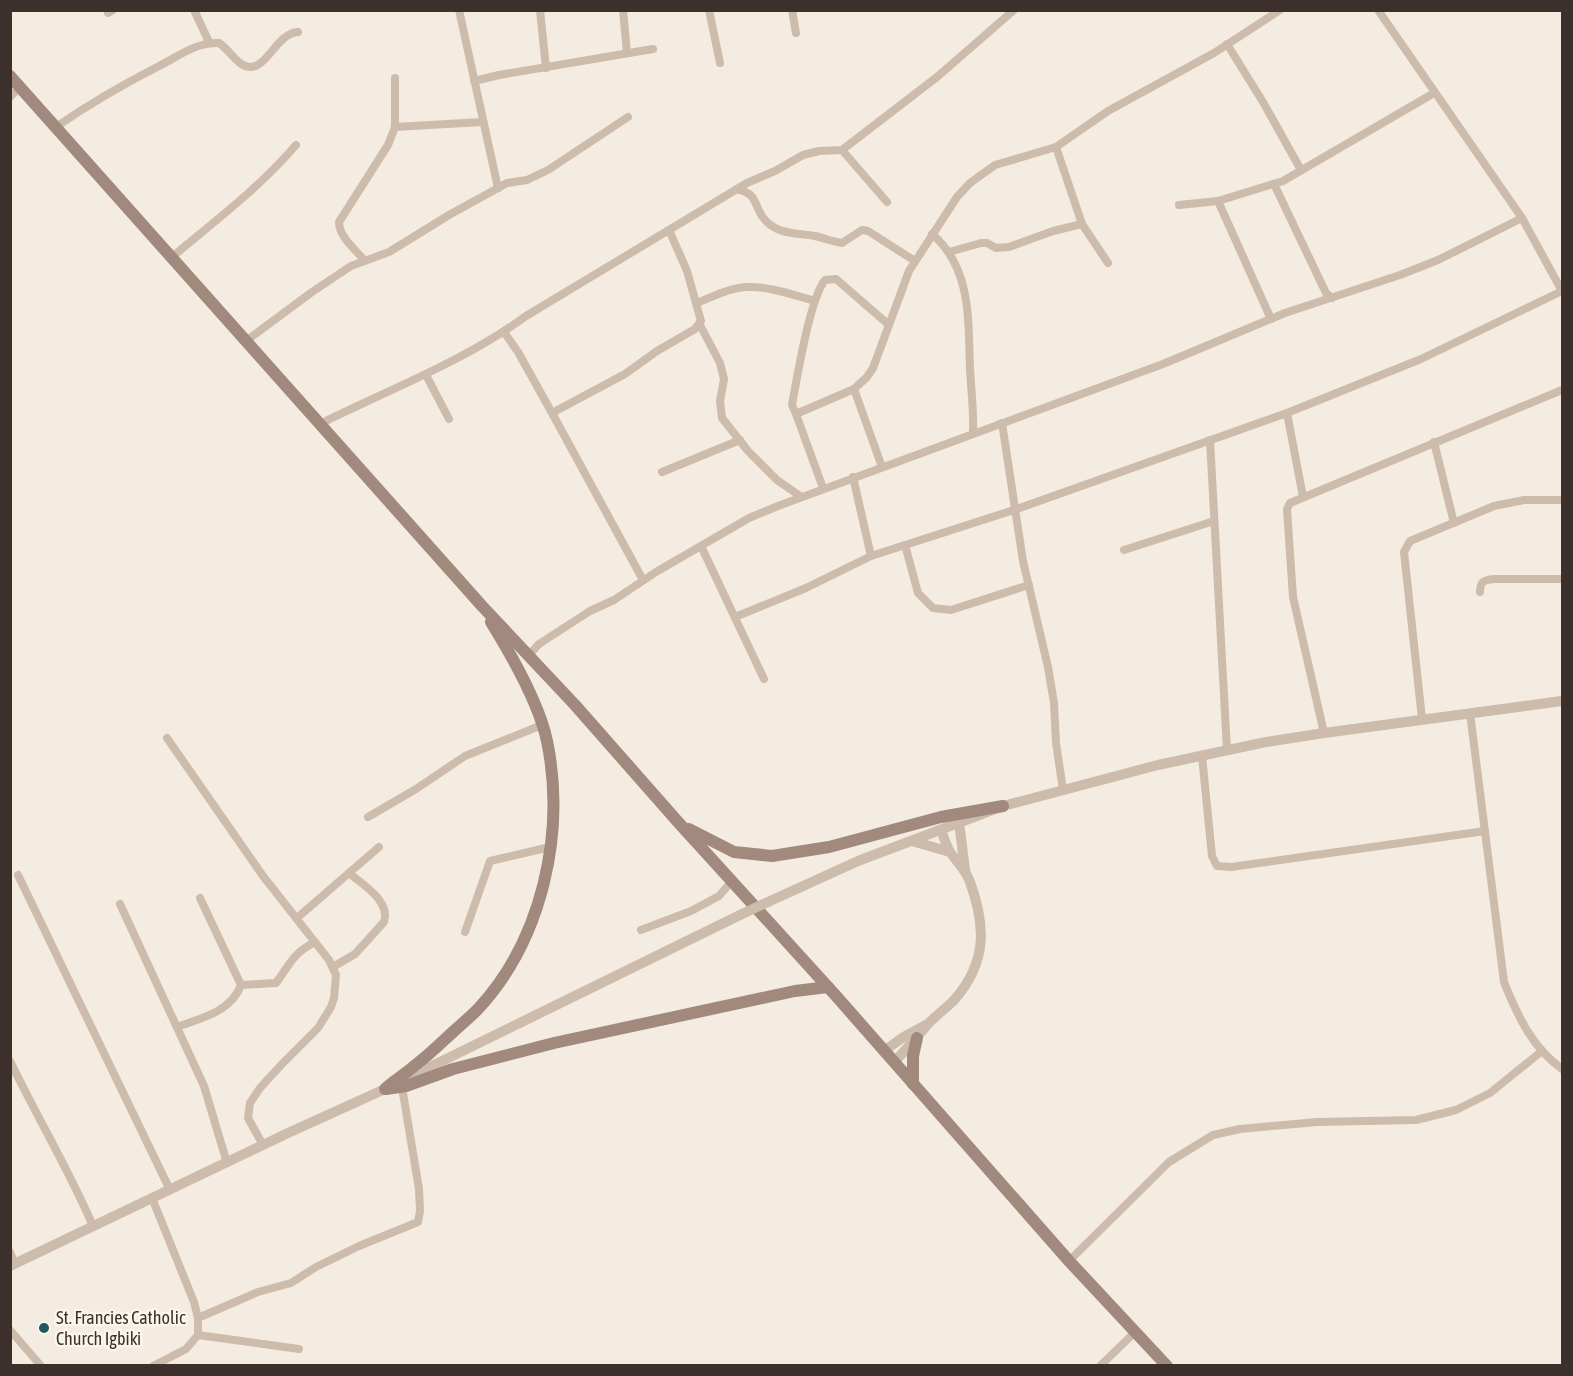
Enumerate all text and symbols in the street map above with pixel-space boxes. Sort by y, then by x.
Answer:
place label: St. Francies Catholic Church Igbiki [56,1307,186,1349]
marker: St. Francies Catholic Church Igbiki [37,1321,51,1335]

